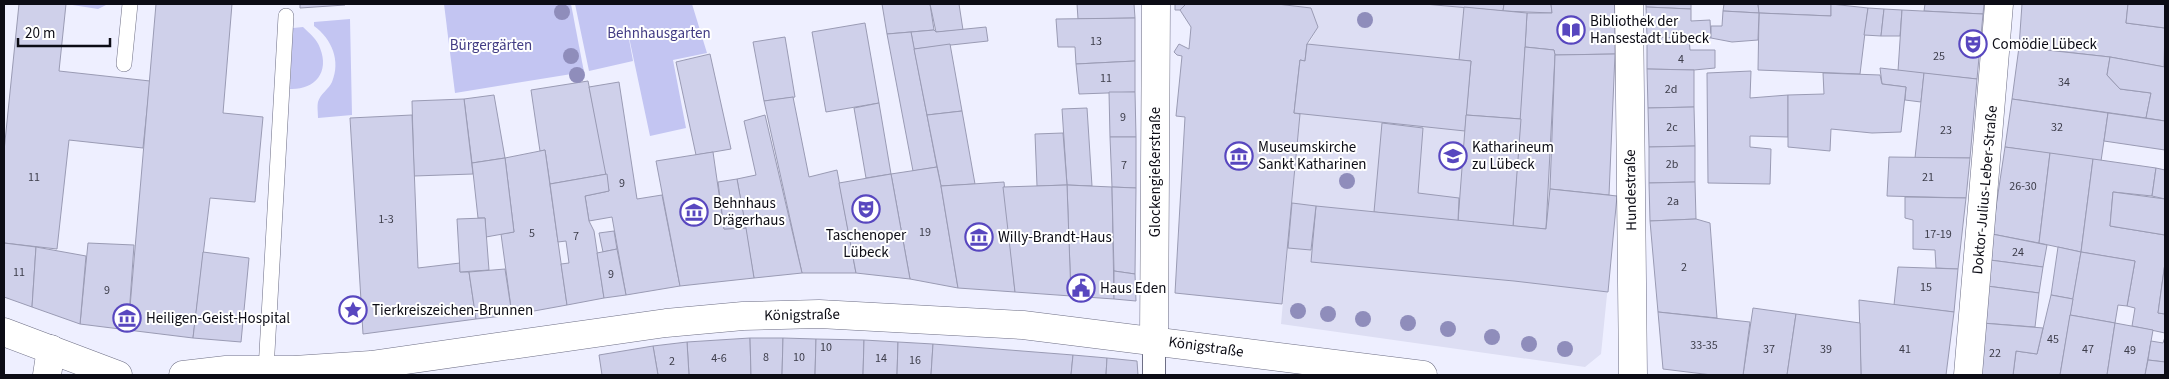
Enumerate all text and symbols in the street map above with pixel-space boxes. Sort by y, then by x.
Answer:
place label: Bibliothek der Hansestadt Lübeck [1590,11,1710,49]
scale bar [18,15,110,47]
library icon: Bibliothek der Hansestadt Lübeck [1556,15,1586,45]
text: 20 m [25,23,55,44]
park label: Behnhausgarten [607,23,711,44]
theatre icon: Comödie Lübeck [1958,29,1988,59]
house number: 13 [1090,33,1102,50]
place label: Comödie Lübeck [1992,34,2098,55]
park label: Bürgergärten [450,35,532,56]
house number: 25 [1933,48,1945,65]
house number: 4 [1678,51,1684,68]
house number: 11 [1100,70,1112,87]
house number: 34 [2058,74,2070,91]
house number: 2d [1665,81,1677,98]
street label: Doktor-Julius-Leber-Straße [1967,105,2003,275]
street label: Glockengießerstraße [1145,107,1166,237]
house number: 9 [1120,109,1126,126]
house number: 2c [1666,119,1678,136]
house number: 32 [2051,119,2063,136]
house number: 23 [1940,122,1952,139]
place label: Museumskirche Sankt Katharinen [1258,137,1367,175]
place label: Katharineum zu Lübeck [1472,137,1554,175]
museum icon: Museumskirche Sankt Katharinen [1224,141,1254,171]
school or university icon: Katharineum zu Lübeck [1438,141,1468,171]
street label: Hundestraße [1620,149,1642,231]
house number: 2b [1666,156,1679,173]
house number: 7 [1121,157,1127,174]
house number: 11 [28,169,40,186]
house number: 21 [1922,169,1934,186]
house number: 9 [619,175,625,192]
house number: 26-30 [2009,178,2037,195]
place label: Behnhaus Drägerhaus [713,193,785,231]
house number: 2a [1667,193,1679,210]
theatre icon: Taschenoper Lübeck [851,194,881,224]
museum icon: Behnhaus Drägerhaus [679,197,709,227]
house number: 1-3 [378,211,394,228]
museum icon: Willy-Brandt-Haus [964,222,994,252]
house number: 19 [919,224,931,241]
house number: 5 [529,225,535,242]
place label: Taschenoper Lübeck [826,225,907,263]
house number: 17-19 [1924,226,1952,243]
place label: Willy-Brandt-Haus [998,227,1112,248]
house number: 7 [573,228,579,245]
house number: 24 [2012,244,2024,261]
house number: 2 [1681,259,1687,276]
house number: 11 [13,264,25,281]
house number: 9 [608,266,614,283]
public building icon: Haus Eden [1066,273,1096,303]
place label: Haus Eden [1100,278,1167,299]
house number: 15 [1920,279,1932,296]
house number: 9 [104,282,110,299]
place icon: Tierkreiszeichen-Brunnen [338,295,368,325]
place label: Tierkreiszeichen-Brunnen [372,300,533,321]
museum icon: Heiligen-Geist-Hospital [112,303,142,333]
street label: Königstraße [764,304,840,326]
place label: Heiligen-Geist-Hospital [146,308,290,329]
street label: Königstraße [1167,331,1245,363]
house number: 45 [2047,331,2059,348]
house number: 33-35 [1690,337,1718,354]
house number: 10 [820,339,832,356]
house number: 37 [1763,341,1775,358]
house number: 39 [1820,341,1832,358]
house number: 41 [1899,341,1911,358]
house number: 47 [2082,341,2094,358]
house number: 49 [2124,342,2136,359]
house number: 22 [1989,345,2001,362]
house number: 8 [763,349,769,366]
house number: 10 [793,349,805,366]
house number: 4-6 [711,350,727,367]
house number: 14 [875,350,887,367]
house number: 16 [909,352,921,369]
house number: 2 [669,353,675,370]

